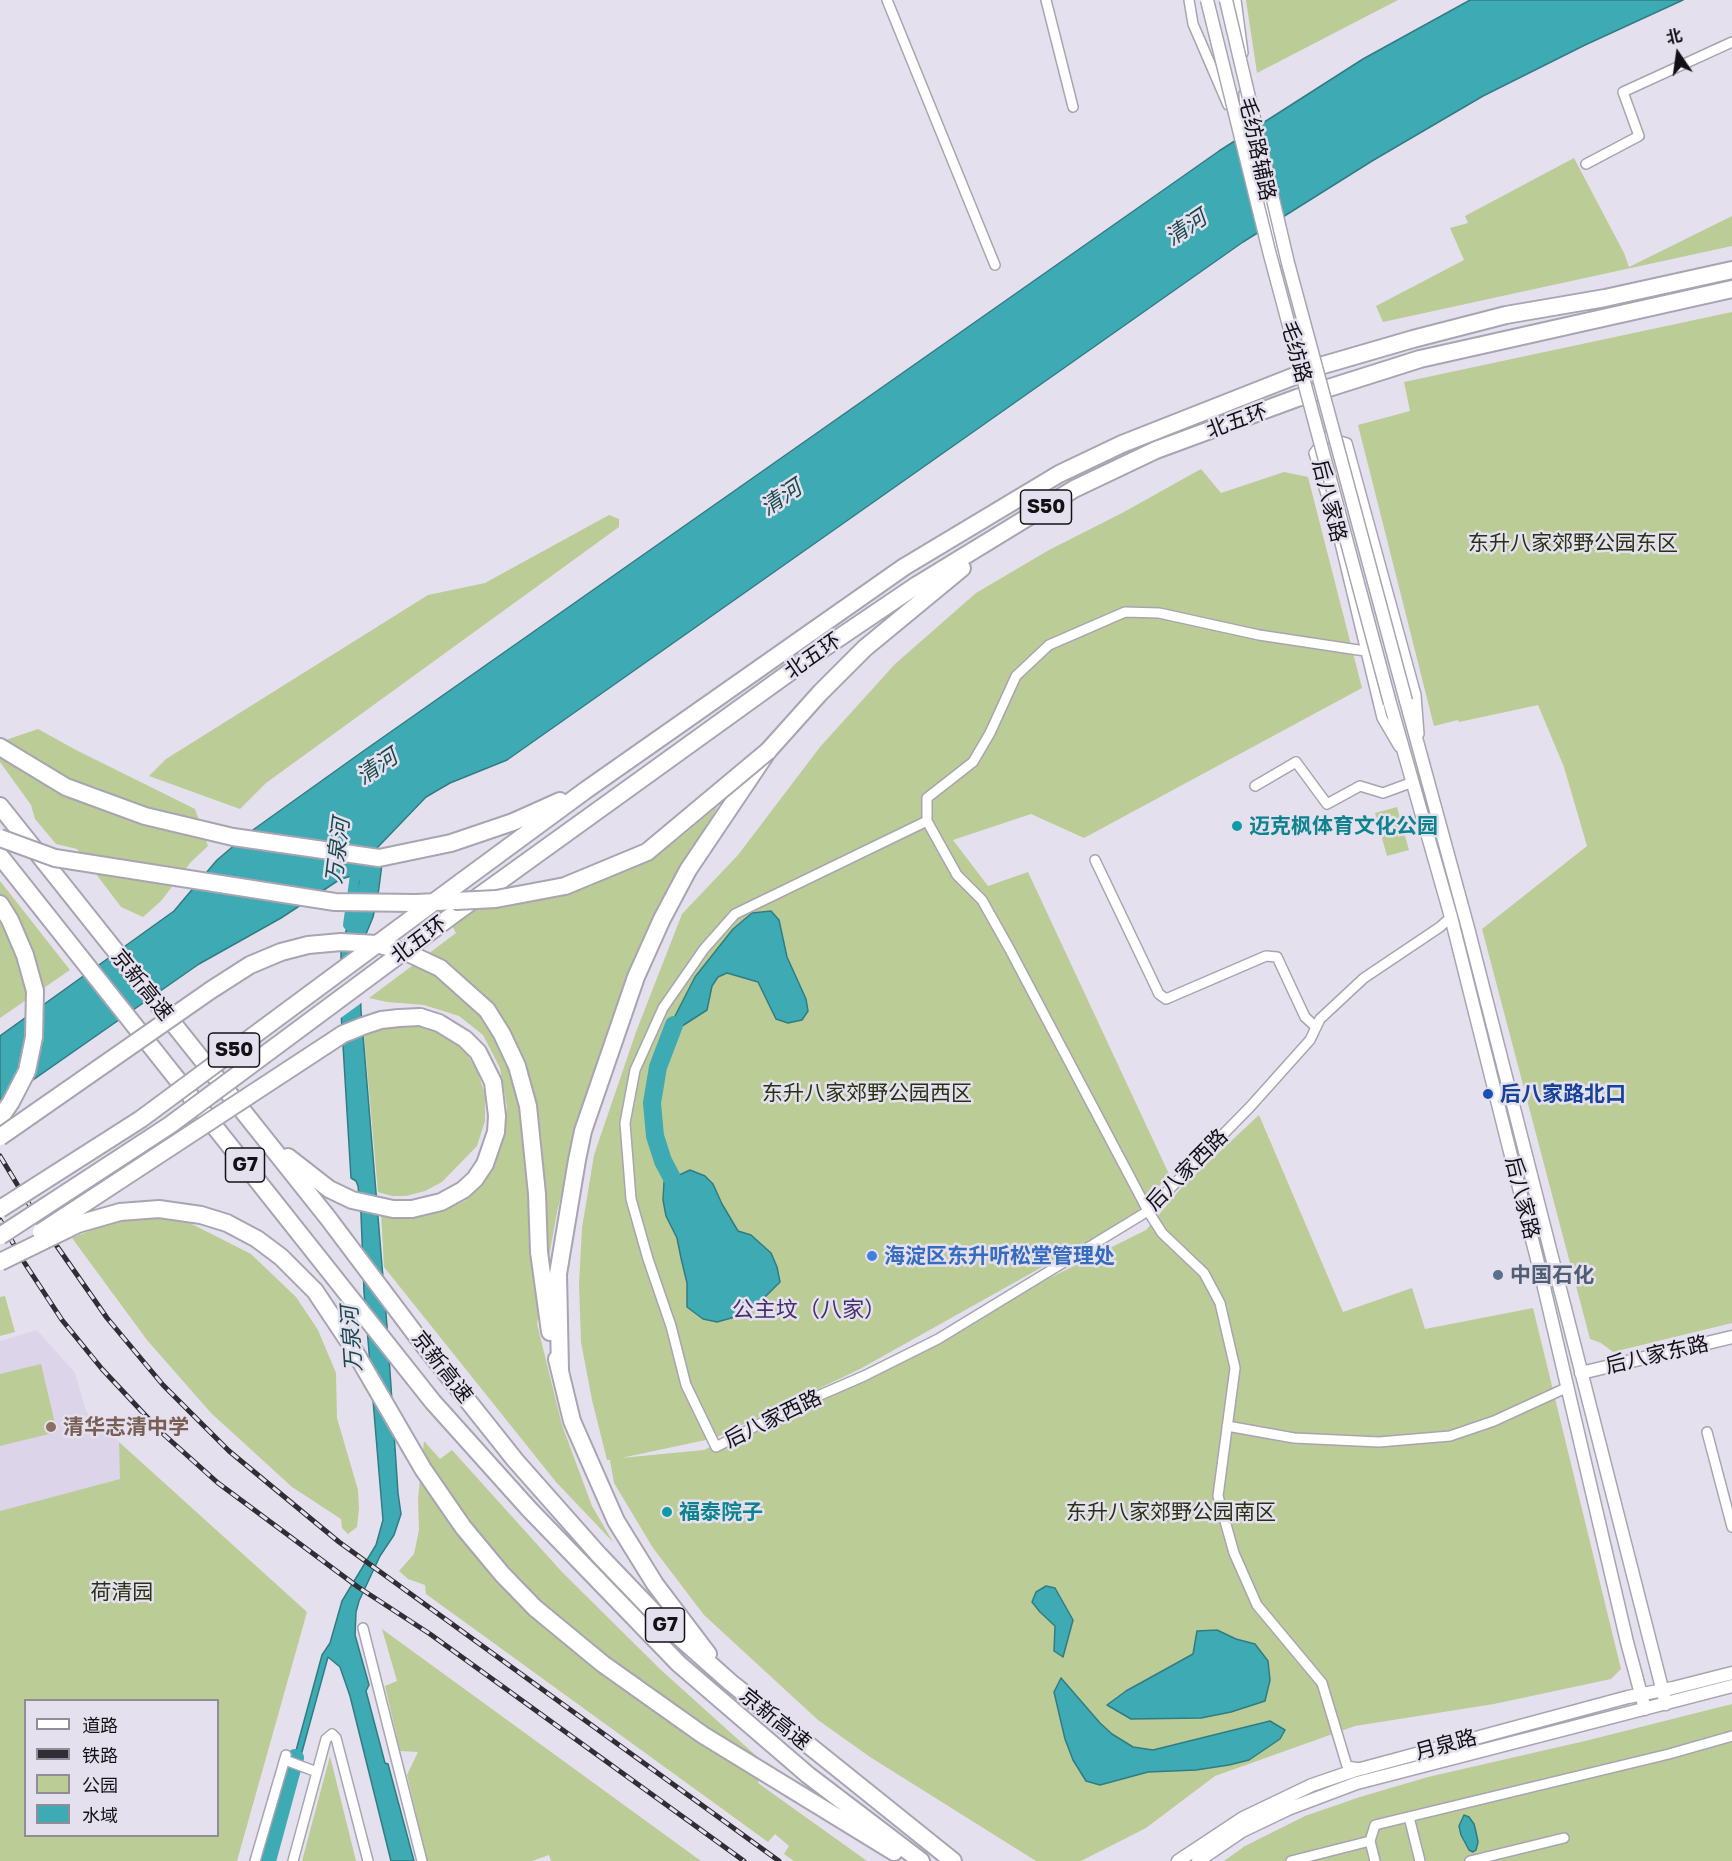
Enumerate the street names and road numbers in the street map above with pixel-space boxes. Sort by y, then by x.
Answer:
street label: 毛纺路辅路 [1234,95,1280,203]
street label: 毛纺路 [1276,318,1316,386]
street label: 北五环 [1203,398,1271,444]
street label: 后八家路 [1307,457,1351,545]
road number: S50 [1020,490,1072,524]
street label: 北五环 [780,628,846,684]
street label: 北五环 [386,911,452,969]
street label: 京新高速 [106,944,178,1026]
road number: S50 [208,1033,260,1067]
street label: 后八家西路 [1141,1124,1233,1216]
road number: G7 [226,1148,264,1182]
street label: 后八家路 [1500,1154,1544,1242]
street label: 京新高速 [406,1326,478,1408]
street label: 后八家东路 [1603,1331,1711,1379]
street label: 后八家西路 [720,1385,826,1453]
road number: G7 [646,1608,684,1642]
street label: 京新高速 [734,1683,816,1755]
street label: 月泉路 [1412,1725,1480,1765]

